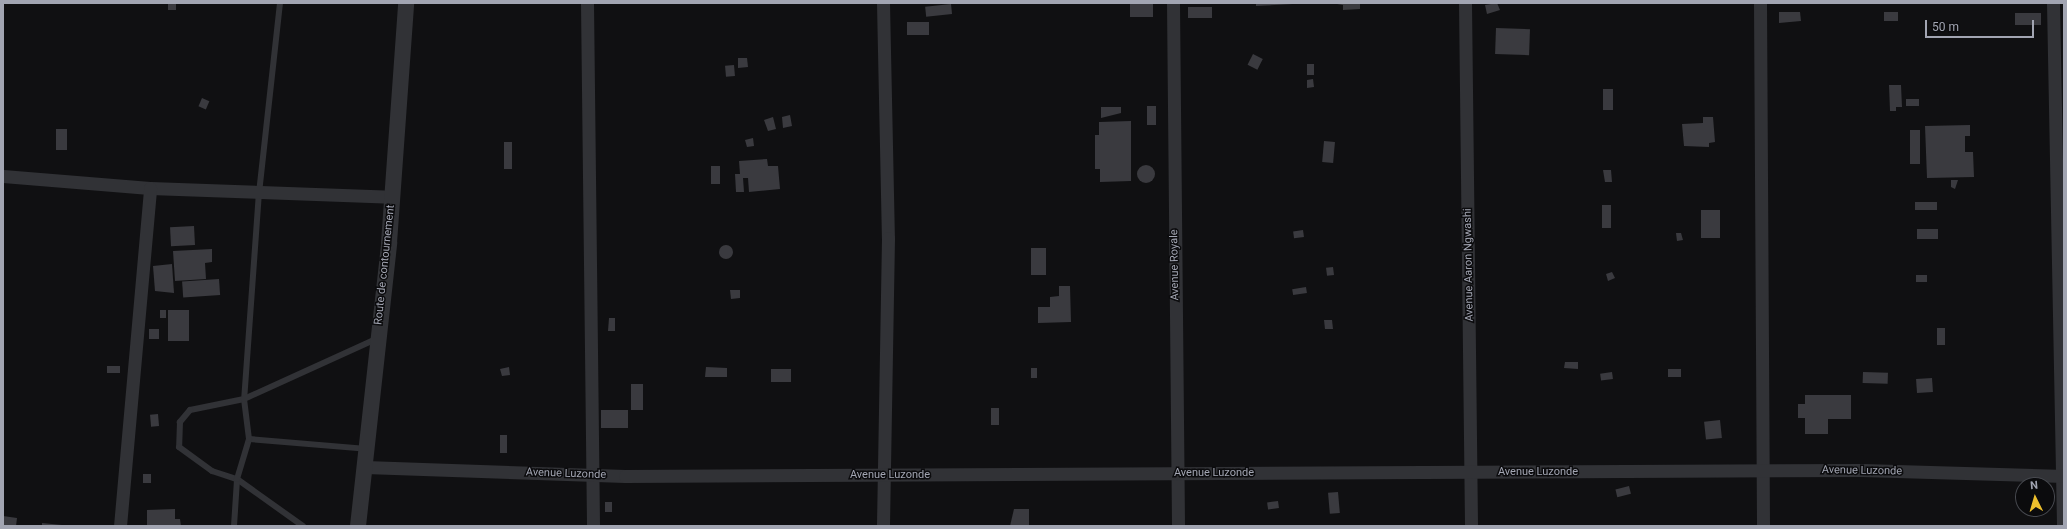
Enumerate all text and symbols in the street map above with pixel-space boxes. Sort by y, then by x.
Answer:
scale bar [1927,12,2036,38]
text: 50 m [1932,20,1959,34]
street label: Route de contournement [372,204,398,326]
street label: Avenue Aaron Ngwashi [1461,208,1477,322]
street label: Avenue Royale [1168,229,1182,301]
street label: Avenue Luzonde [1822,464,1902,478]
street label: Avenue Luzonde [1498,465,1578,479]
street label: Avenue Luzonde [526,466,606,482]
street label: Avenue Luzonde [1174,466,1254,480]
street label: Avenue Luzonde [850,468,930,482]
north arrow [2015,477,2055,517]
text: N [2030,479,2038,492]

